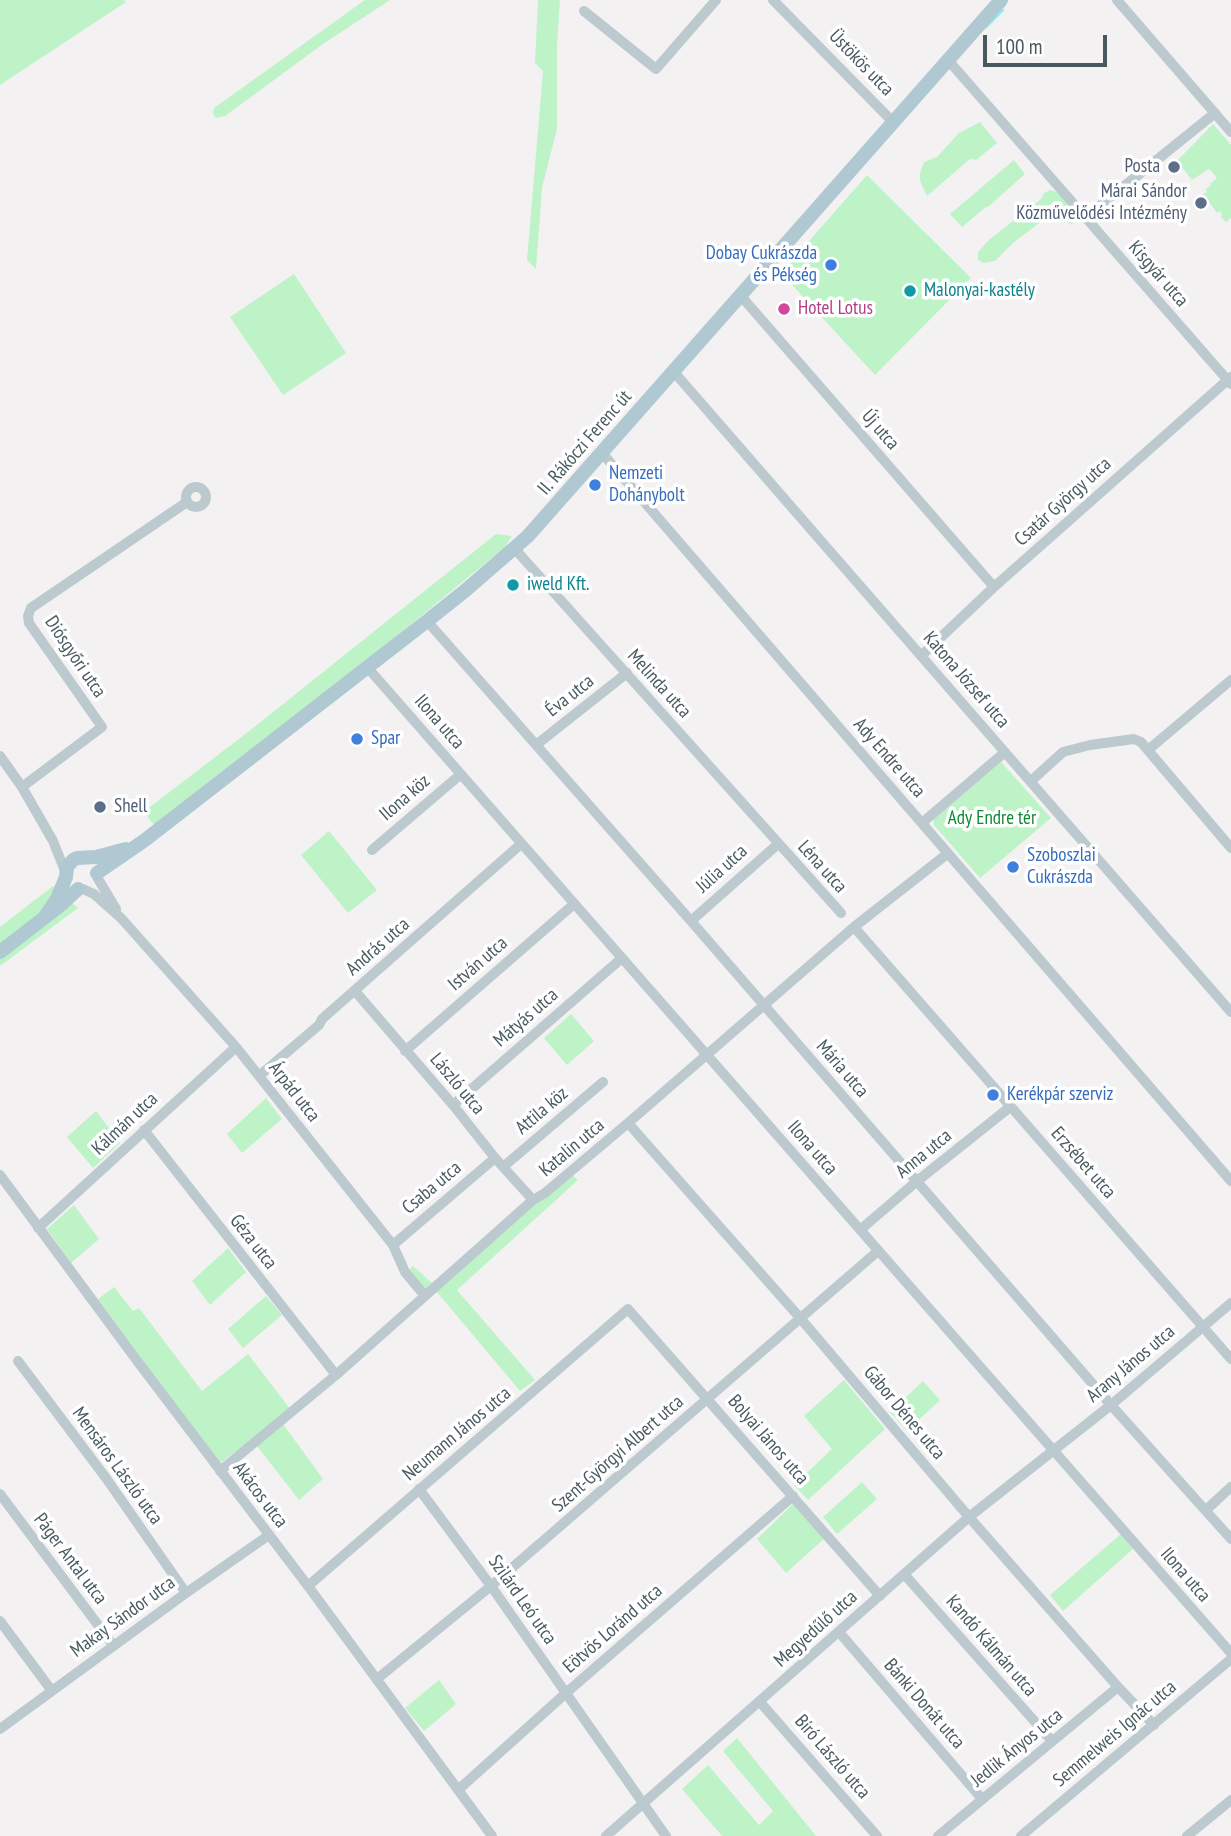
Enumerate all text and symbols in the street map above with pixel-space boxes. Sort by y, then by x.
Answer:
scale bar [986,21,1110,65]
street label: Üstökös utca [824,25,898,101]
text: 100 m [996,33,1042,60]
place label: Posta [1125,156,1160,178]
marker: Posta [1166,159,1182,175]
place label: Márai Sándor Közművelődési Intézmény [1016,181,1187,225]
marker: Márai Sándor Közművelődési Intézmény [1193,195,1209,211]
street label: Kisgyár utca [1123,236,1193,312]
place label: Dobay Cukrászda és Pékség [706,243,817,287]
marker: Dobay Cukrászda és Pékség [823,257,839,273]
place label: Malonyai-kastély [924,280,1035,302]
marker: Malonyai-kastély [902,283,918,299]
place label: Hotel Lotus [798,298,873,320]
marker: Hotel Lotus [776,301,792,317]
street label: II. Rákóczi Ferenc út [533,386,637,500]
street label: Új utca [856,405,904,455]
street label: Csatár György utca [1010,453,1116,551]
place label: Nemzeti Dohánybolt [609,463,685,507]
marker: Nemzeti Dohánybolt [587,477,603,493]
place label: iweld Kft. [527,574,589,596]
marker: iweld Kft. [505,577,521,593]
street label: Diósgyőri utca [39,612,111,702]
street label: Katona József utca [918,627,1014,733]
street label: Melinda utca [622,645,696,723]
street label: Éva utca [541,670,599,722]
street label: Ilona utca [409,690,469,754]
street label: Ady Endre utca [848,714,930,802]
place label: Spar [371,728,400,750]
marker: Spar [349,731,365,747]
street label: Ilona köz [375,770,435,826]
place label: Shell [114,796,147,818]
marker: Shell [92,799,108,815]
park label: Ady Endre tér [948,808,1036,830]
street label: Léna utca [793,836,851,898]
street label: Júlia utca [692,840,752,898]
place label: Szoboszlai Cukrászda [1027,845,1096,889]
marker: Szoboszlai Cukrászda [1005,859,1021,875]
street label: András utca [342,913,414,981]
street label: István utca [444,932,512,996]
street label: Mátyás utca [489,984,563,1052]
street label: Mária utca [811,1036,873,1102]
street label: László utca [425,1049,489,1119]
street label: Árpád utca [263,1057,325,1127]
street label: Attila köz [511,1083,573,1139]
place label: Kerékpár szerviz [1007,1084,1113,1106]
marker: Kerékpár szerviz [985,1087,1001,1103]
street label: Kálmán utca [87,1088,163,1160]
street label: Katalin utca [535,1114,609,1182]
street label: Ilona utca [782,1116,842,1180]
street label: Erzsébet utca [1046,1123,1120,1203]
street label: Anna utca [892,1125,956,1183]
street label: Csaba utca [398,1157,466,1219]
street label: Géza utca [225,1210,281,1274]
street label: Arany János utca [1082,1321,1180,1407]
street label: Gábor Dénes utca [858,1362,950,1464]
street label: Neumann János utca [398,1382,516,1486]
street label: Szent-Györgyi Albert utca [548,1391,688,1517]
street label: Bolyai János utca [723,1391,813,1489]
street label: Mensáros László utca [67,1403,167,1529]
street label: Akácos utca [228,1457,292,1533]
street label: Páger Antal utca [28,1509,112,1609]
street label: Ilona utca [1155,1543,1215,1607]
street label: Szilárd Leó utca [483,1551,561,1649]
street label: Makay Sándor utca [66,1572,180,1662]
street label: Eötvös Loránd utca [559,1580,667,1678]
street label: Megyedűlő utca [770,1586,862,1672]
street label: Kandó Kálmán utca [941,1591,1041,1701]
street label: Bánki Donát utca [879,1654,969,1754]
street label: Semmelweis Ignác utca [1049,1676,1181,1792]
street label: Jedlik Ányos utca [967,1704,1067,1792]
street label: Bíró László utca [789,1710,875,1804]

